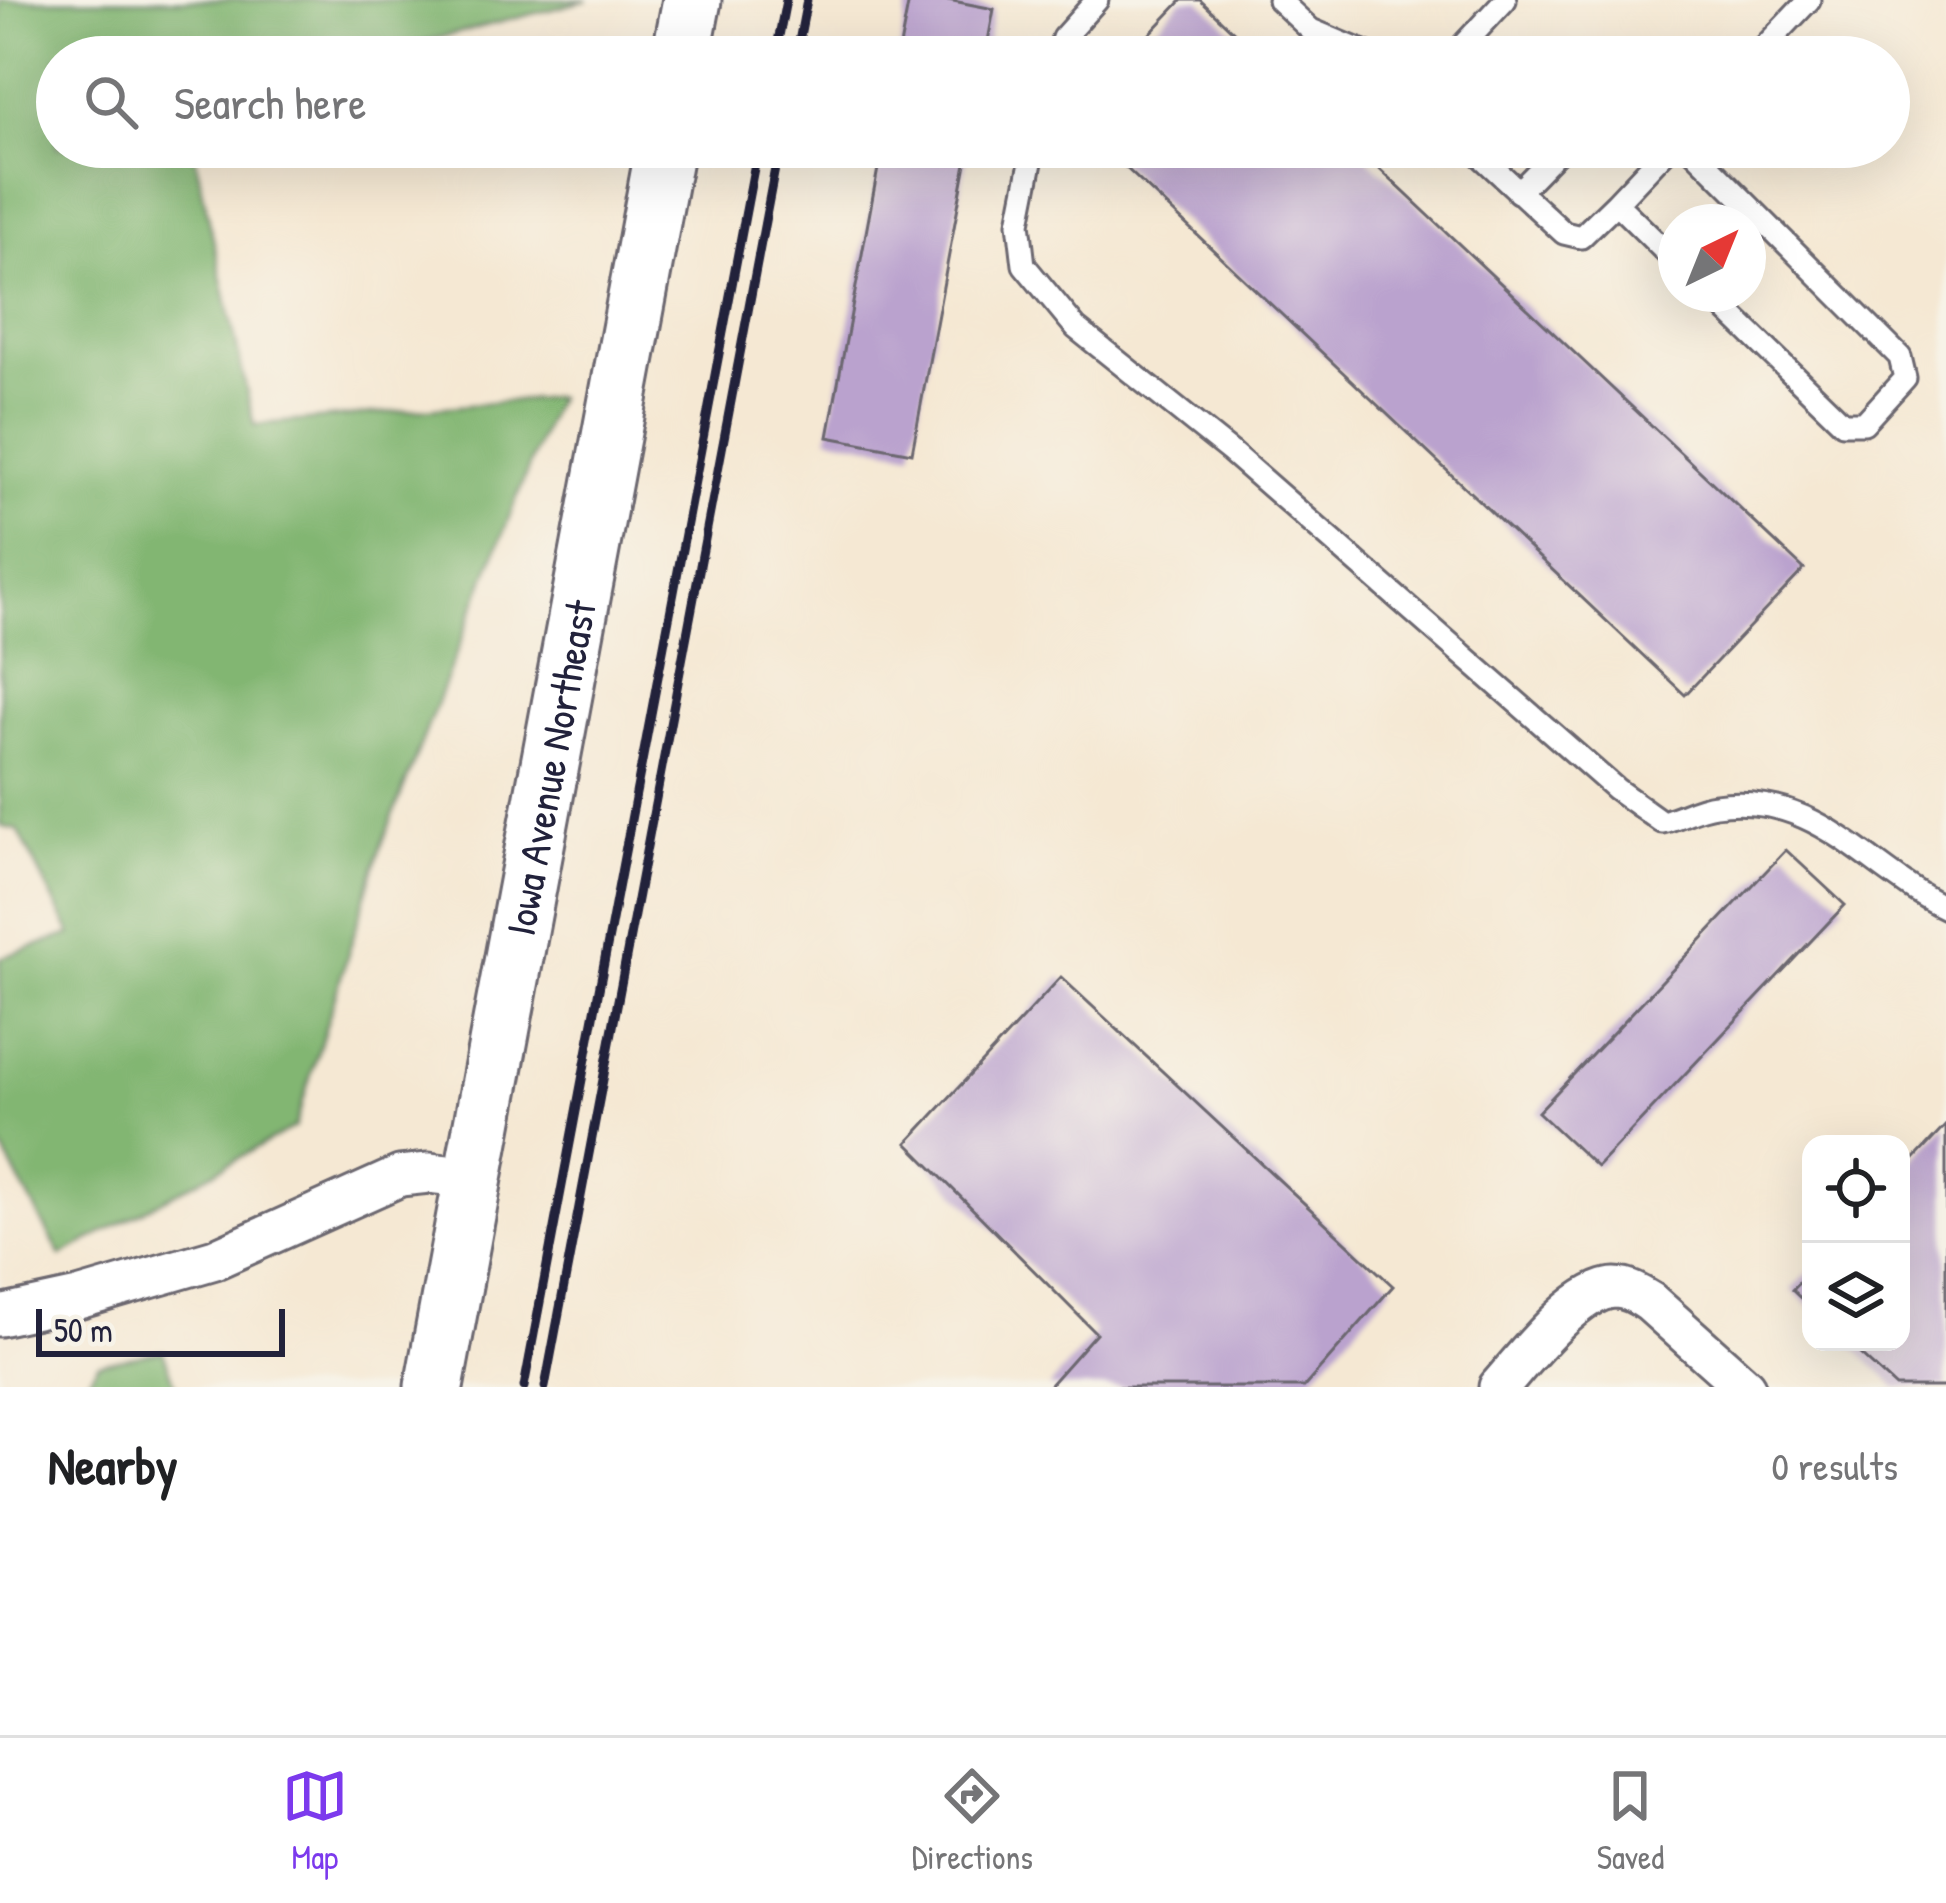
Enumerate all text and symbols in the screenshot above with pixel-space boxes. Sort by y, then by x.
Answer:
search box [36,36,1910,168]
icon: search [78,69,144,135]
text: Search here [174,72,366,133]
north arrow [1658,204,1766,312]
street label: Iowa Avenue Northeast [490,595,609,940]
map controls [1802,1135,1910,1351]
button: locate [1802,1135,1910,1243]
button: layers [1802,1243,1910,1351]
scale bar [36,1303,285,1356]
text: 50 m [54,1308,113,1352]
text: Nearby [48,1431,178,1500]
text: 0 results [1772,1439,1898,1492]
tab: Map [282,1763,348,1879]
tab: Directions [912,1763,1033,1879]
tab: Saved [1597,1763,1664,1879]

